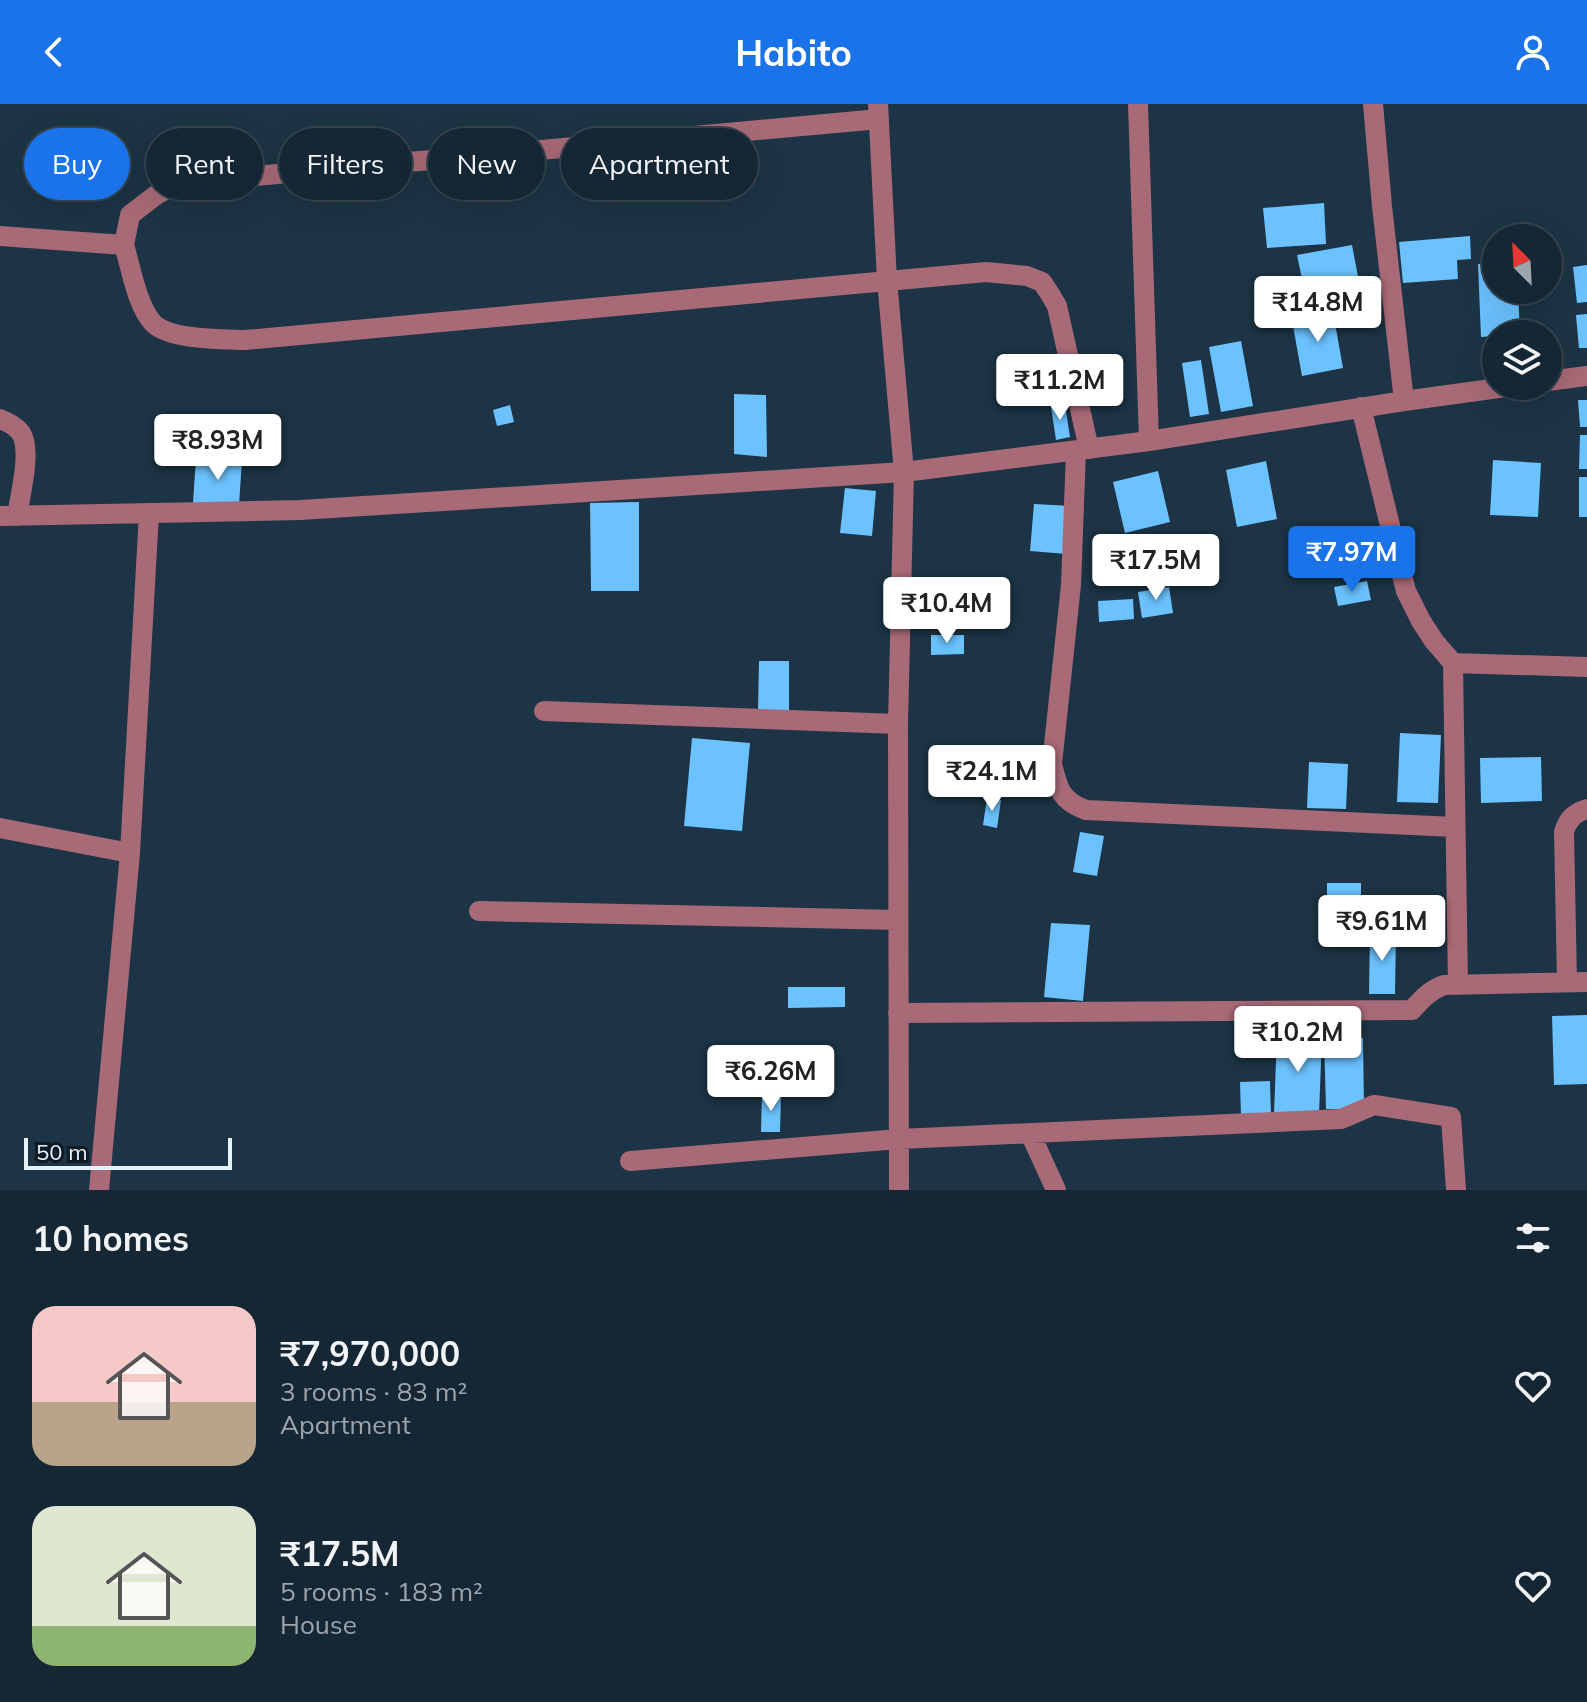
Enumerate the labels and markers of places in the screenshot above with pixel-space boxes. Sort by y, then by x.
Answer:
pin: ₹14.8M [1253,276,1383,344]
pin: ₹11.2M [995,354,1125,422]
pin: ₹8.93M [153,414,283,482]
pin: ₹7.97M [1287,526,1417,594]
pin: ₹17.5M [1091,534,1221,602]
pin: ₹10.4M [882,577,1012,645]
pin: ₹24.1M [927,745,1057,813]
pin: ₹9.61M [1317,895,1447,963]
pin: ₹10.2M [1233,1006,1363,1074]
pin: ₹6.26M [706,1045,836,1113]

